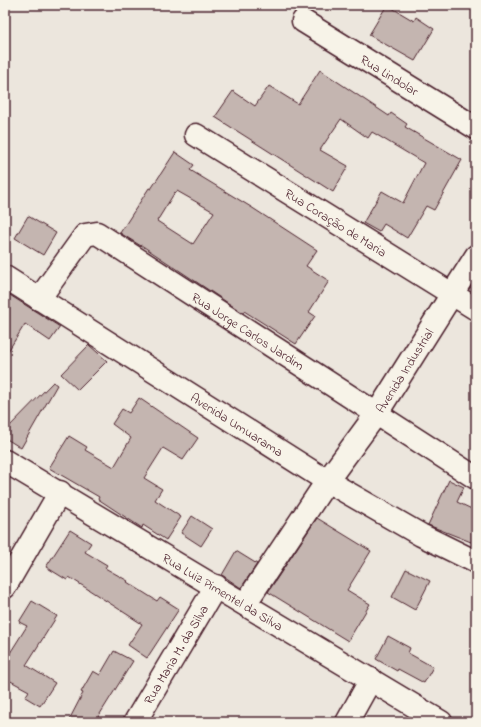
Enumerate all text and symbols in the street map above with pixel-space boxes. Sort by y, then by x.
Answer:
street label: Rua Lindolar [356,51,423,102]
street label: Rua Coração de Maria [281,184,390,262]
street label: Rua Jorge Carlos Jardim [187,288,308,376]
street label: Avenida Industrial [372,325,439,417]
street label: Avenida Umuarama [186,389,287,462]
street label: Rua Luiz Pimentel da Silva [158,549,286,636]
street label: Rua Maria M. da Silva [140,602,214,708]

